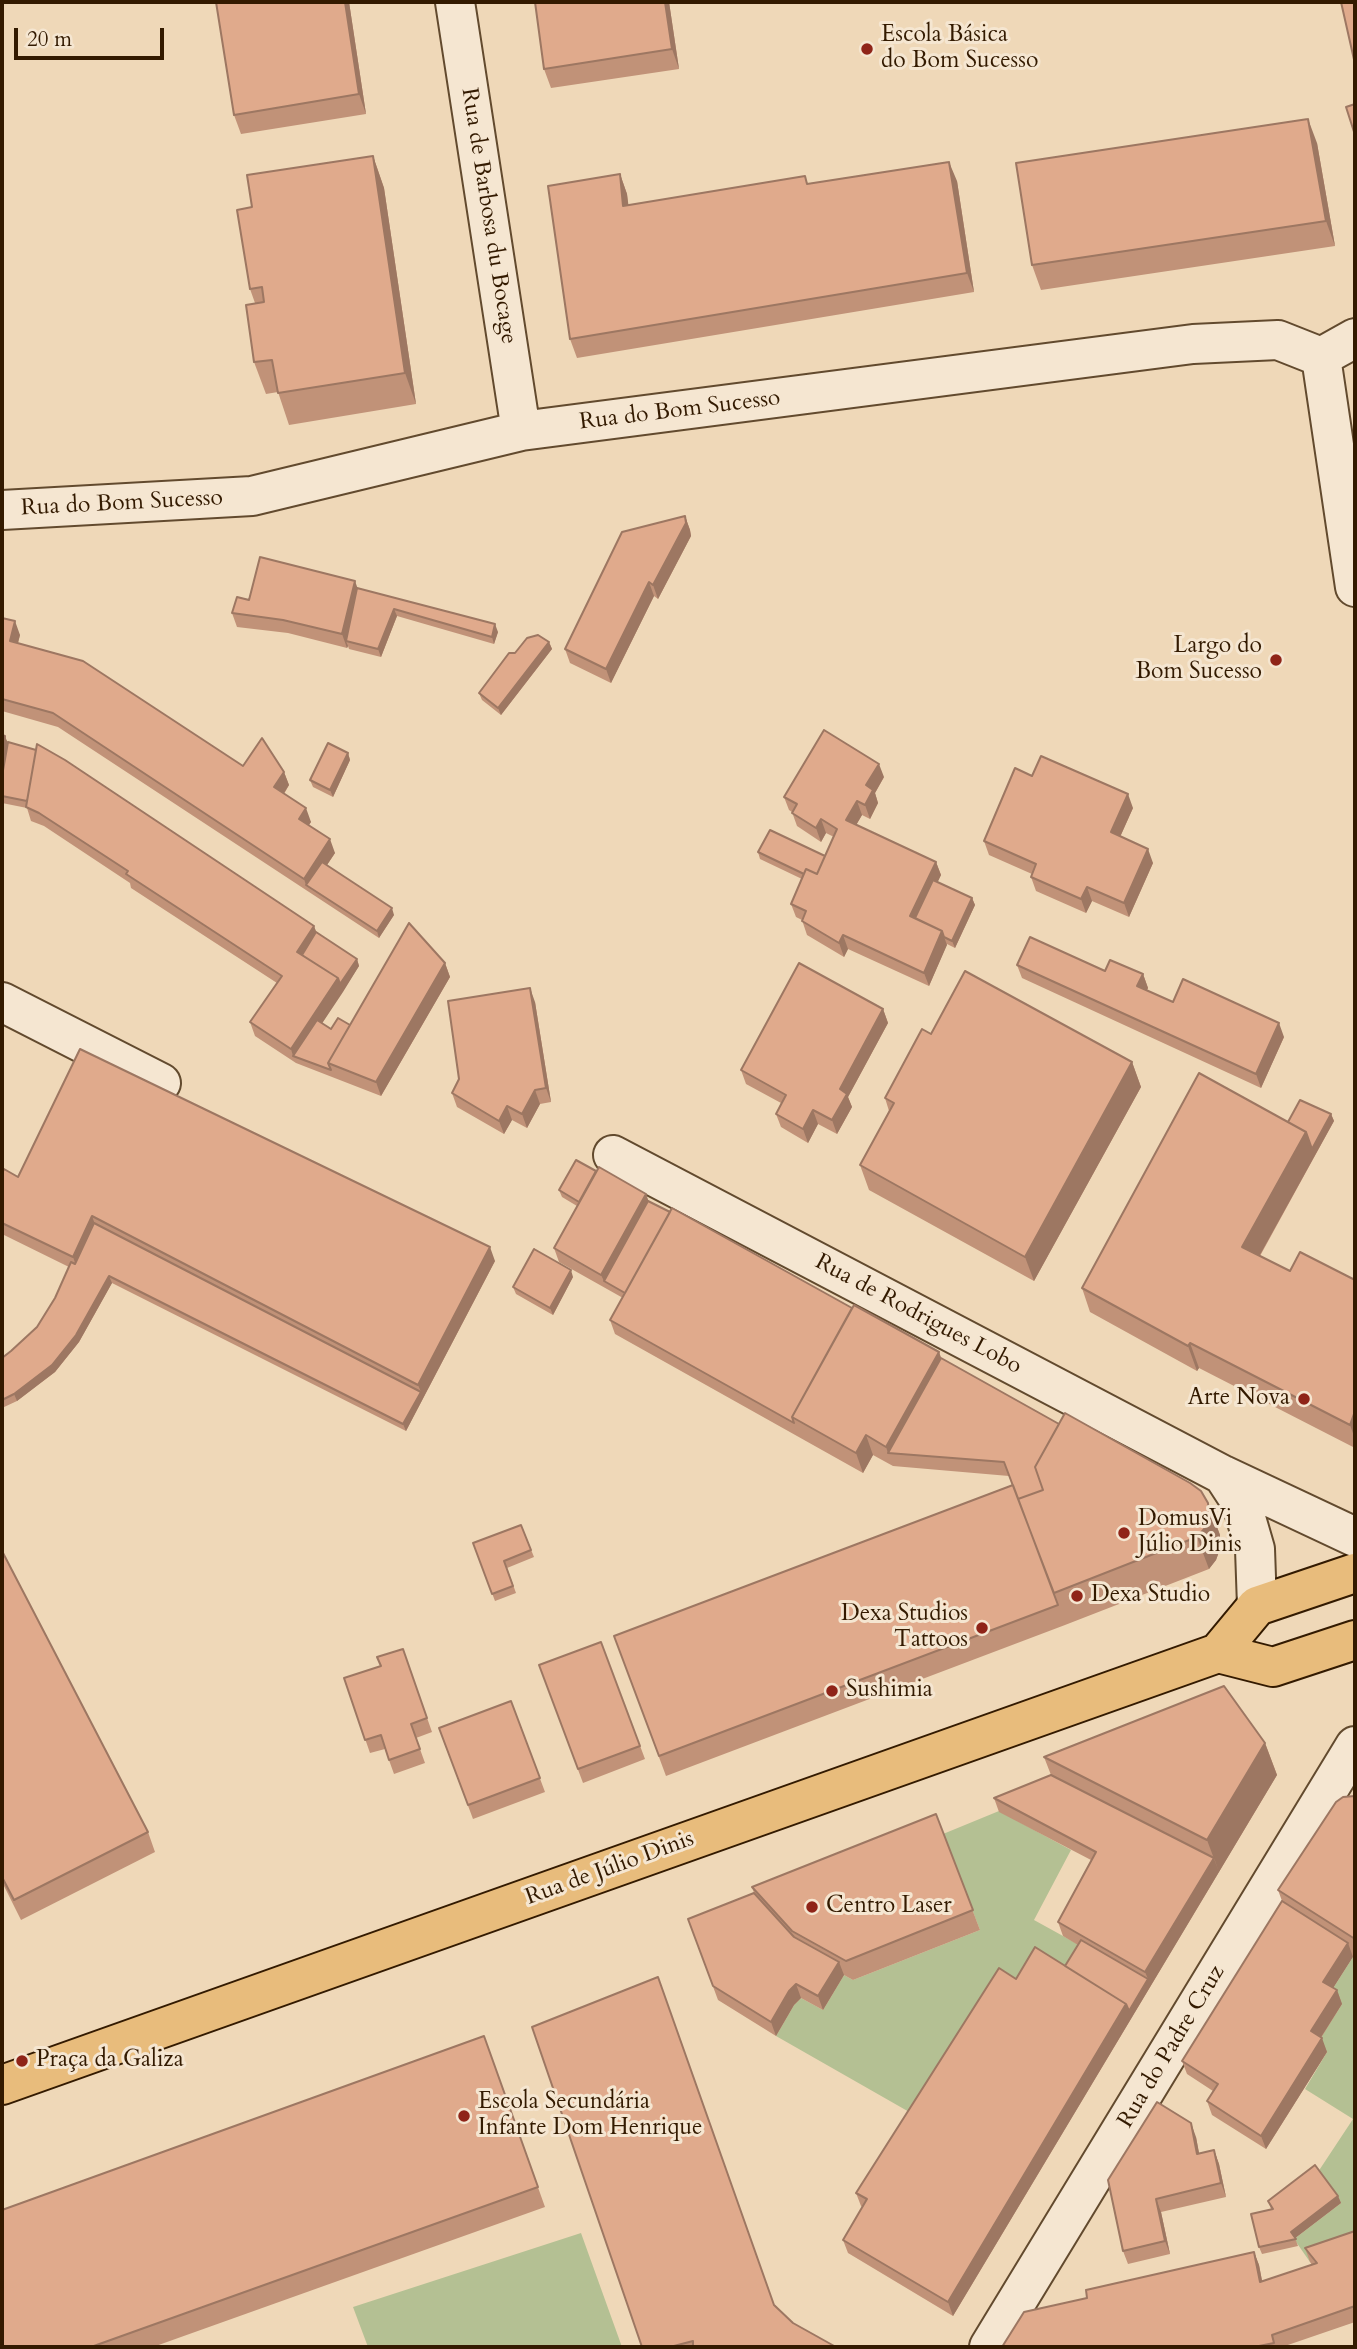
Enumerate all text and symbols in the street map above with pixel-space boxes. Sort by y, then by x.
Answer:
scale bar [18,14,168,58]
place label: Escola Básica do Bom Sucesso [881,22,1038,76]
text: 20 m [27,25,72,54]
marker: Escola Básica do Bom Sucesso [859,41,875,57]
street label: Rua de Barbosa du Bocage [454,86,522,346]
street label: Rua do Bom Sucesso [578,385,782,437]
street label: Rua do Bom Sucesso [20,485,224,523]
place label: Largo do Bom Sucesso [1135,633,1262,687]
marker: Largo do Bom Sucesso [1268,652,1284,668]
street label: Rua de Rodrigues Lobo [810,1249,1026,1381]
place label: Arte Nova [1188,1385,1290,1413]
marker: Arte Nova [1296,1391,1312,1407]
place label: DomusVi Júlio Dinis [1138,1506,1242,1560]
marker: DomusVi Júlio Dinis [1116,1525,1132,1541]
place label: Dexa Studio [1091,1582,1210,1610]
marker: Dexa Studio [1069,1588,1085,1604]
place label: Dexa Studios Tattoos [841,1601,968,1655]
marker: Dexa Studios Tattoos [974,1620,990,1636]
place label: Sushimia [846,1677,933,1705]
marker: Sushimia [824,1683,840,1699]
street label: Rua de Júlio Dinis [522,1826,698,1912]
place label: Centro Laser [826,1893,952,1921]
marker: Centro Laser [804,1899,820,1915]
street label: Rua do Padre Cruz [1112,1961,1232,2133]
place label: Praça da Galiza [36,2047,184,2075]
marker: Praça da Galiza [14,2053,30,2069]
place label: Escola Secundária Infante Dom Henrique [478,2089,703,2143]
marker: Escola Secundária Infante Dom Henrique [456,2108,472,2124]

